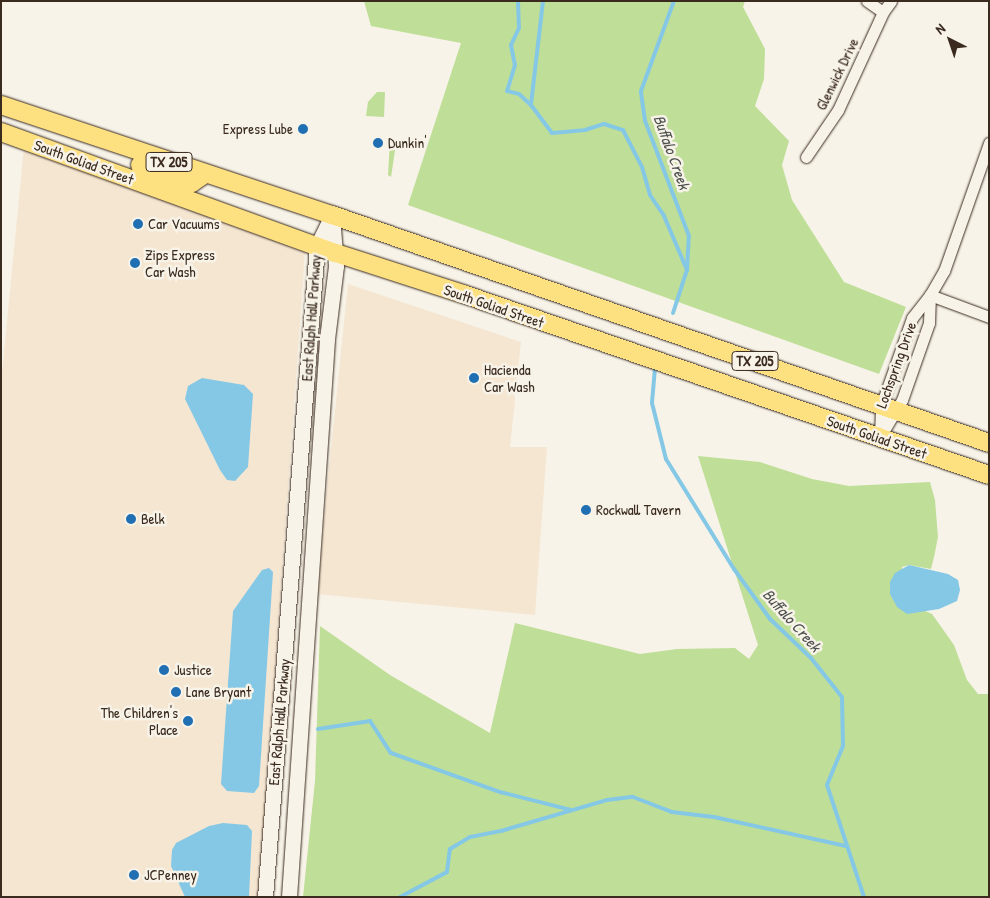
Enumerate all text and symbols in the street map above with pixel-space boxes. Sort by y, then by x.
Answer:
north arrow [925,15,975,65]
text: N [931,19,949,38]
street label: Glenwick Drive [812,35,862,113]
water label: Buffalo Creek [650,112,694,192]
place label: Express Lube [223,120,293,138]
marker: Express Lube [297,123,309,135]
place label: Dunkin' [388,134,427,152]
street label: South Goliad Street [32,136,136,188]
marker: Dunkin' [372,137,384,149]
road number: TX 205 [145,150,193,173]
place label: Car Vacuums [148,215,219,233]
marker: Car Vacuums [132,218,144,230]
place label: Zips Express Car Wash [145,245,215,280]
street label: East Ralph Hall Parkway [298,254,324,382]
marker: Zips Express Car Wash [129,257,141,269]
street label: South Goliad Street [442,280,546,332]
street label: Lochspring Drive [872,320,920,410]
road number: TX 205 [731,350,779,372]
place label: Hacienda Car Wash [484,360,535,395]
marker: Hacienda Car Wash [468,372,480,384]
street label: South Goliad Street [825,411,929,463]
place label: Rockwall Tavern [596,501,681,519]
marker: Rockwall Tavern [580,504,592,516]
place label: Belk [141,510,165,528]
marker: Belk [125,513,137,525]
water label: Buffalo Creek [759,585,825,655]
street label: East Ralph Hall Parkway [265,658,293,786]
place label: Justice [174,661,212,679]
marker: Justice [158,664,170,676]
place label: Lane Bryant [186,683,251,701]
marker: Lane Bryant [170,686,182,698]
place label: The Children's Place [101,703,178,738]
marker: The Children's Place [182,715,194,727]
place label: JCPenney [144,866,197,884]
marker: JCPenney [128,869,140,881]

